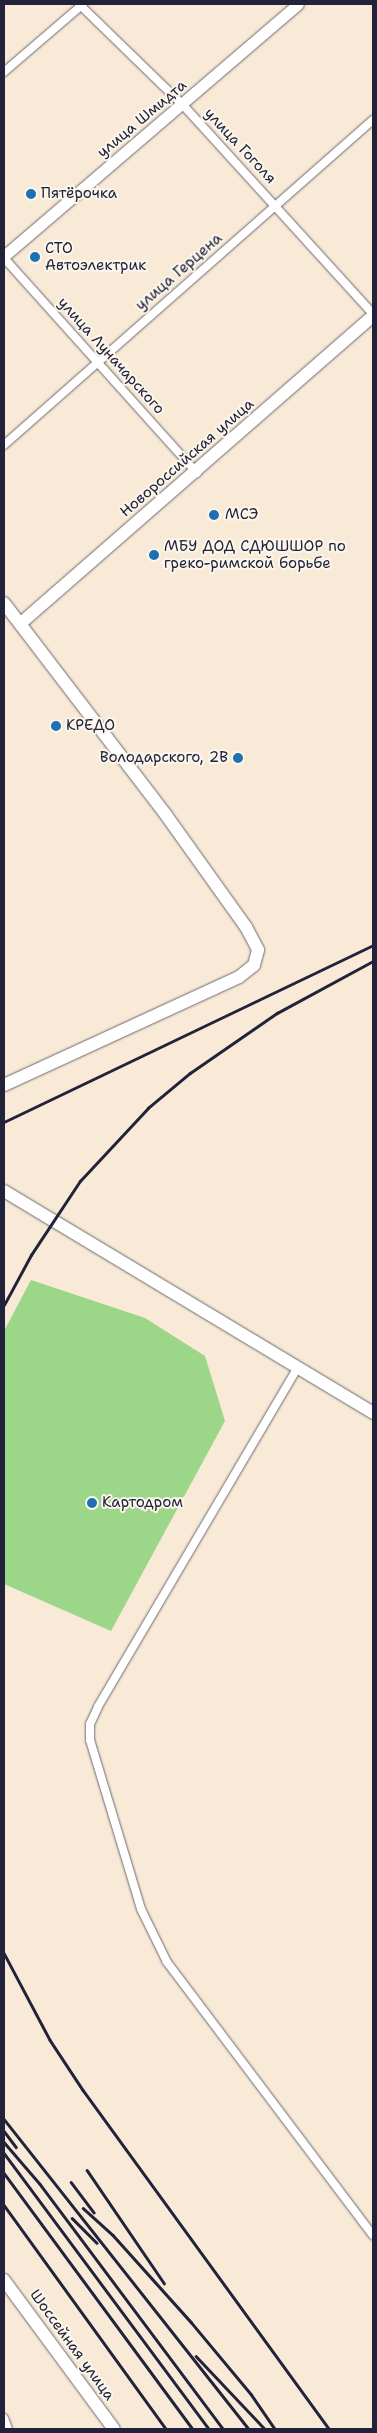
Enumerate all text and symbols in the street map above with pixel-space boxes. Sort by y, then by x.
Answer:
street label: улица Шмидта [94,76,190,162]
street label: улица Гоголя [200,104,280,188]
place label: Пятёрочка [41,185,117,203]
marker: Пятёрочка [25,188,37,200]
street label: улица Герцена [132,230,226,314]
place label: СТО Автоэлектрик [45,239,146,274]
marker: СТО Автоэлектрик [29,251,41,263]
street label: улица Луначарского [54,294,168,418]
street label: Новороссийская улица [116,395,258,521]
place label: МСЭ [225,506,258,524]
marker: МСЭ [207,508,221,522]
place label: МБУ ДОД СДЮШШОР по греко-римской борьбе [164,537,346,572]
marker: МБУ ДОД СДЮШШОР по греко-римской борьбе [148,549,160,561]
place label: КРЕДО [66,717,115,735]
marker: КРЕДО [50,720,62,732]
place label: Володарского, 2В [100,749,228,767]
marker: Володарского, 2В [232,752,244,764]
place label: Картодром [102,1494,183,1512]
marker: Картодром [86,1497,98,1509]
street label: Шоссейная улица [26,2286,118,2404]

